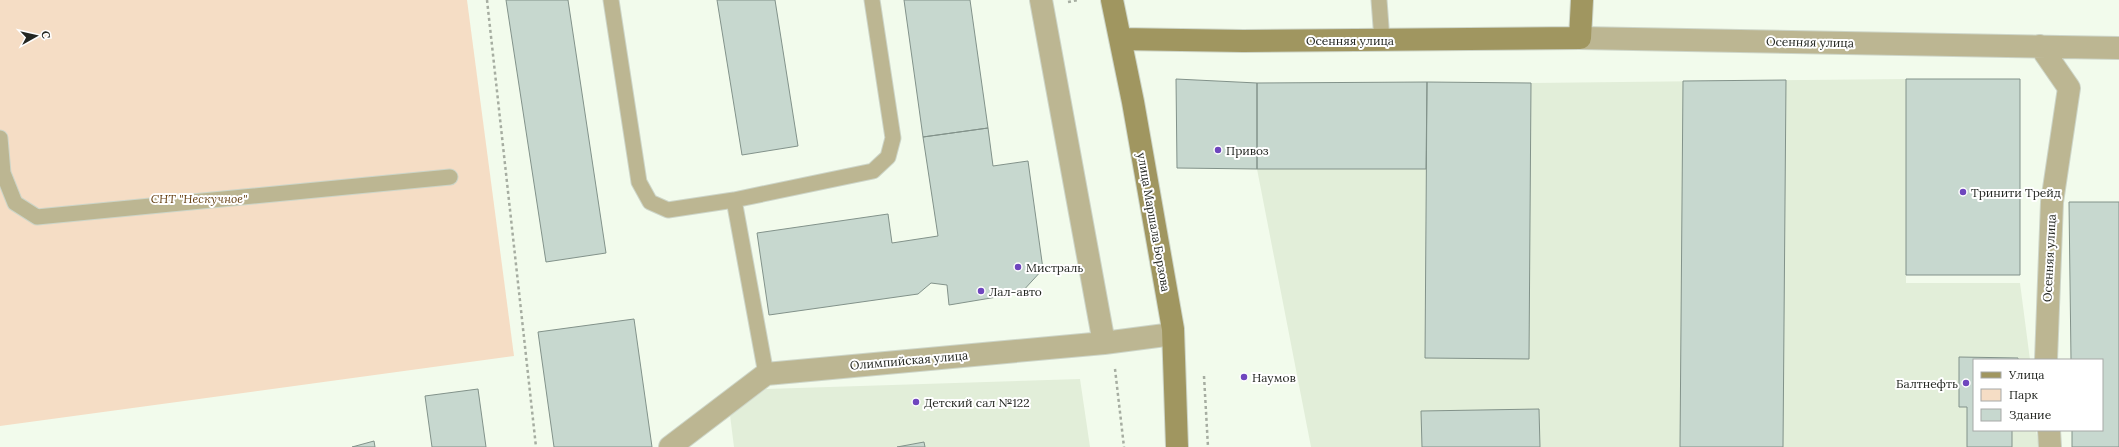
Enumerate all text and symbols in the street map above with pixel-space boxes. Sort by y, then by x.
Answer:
north arrow [16,16,56,56]
text: С [38,30,53,40]
street label: Осенняя улица [1306,33,1394,48]
street label: Осенняя улица [1766,34,1854,50]
place label: Привоз [1226,143,1269,158]
marker: Привоз [1213,145,1223,155]
street label: улица Маршала Борзова [1134,151,1174,293]
place label: Тринити Трейд [1971,185,2061,200]
marker: Тринити Трейд [1958,187,1968,197]
park label: СНТ "Нескучное" [151,191,247,206]
street label: Осенняя улица [2039,214,2059,302]
place label: Мистраль [1026,260,1083,275]
marker: Мистраль [1013,262,1023,272]
place label: Лал-авто [989,284,1042,299]
marker: Лал-авто [976,286,986,296]
street label: Олимпийская улица [849,347,969,373]
legend [1973,359,2103,431]
text: Улица [2008,367,2045,382]
place label: Наумов [1252,370,1296,385]
marker: Наумов [1239,372,1249,382]
place label: Балтнефть [1896,376,1958,391]
marker: Балтнефть [1961,378,1971,388]
text: Парк [2009,387,2038,402]
place label: Детский сал №122 [924,395,1030,410]
marker: Детский сал №122 [911,397,921,407]
text: Здание [2009,407,2052,422]

